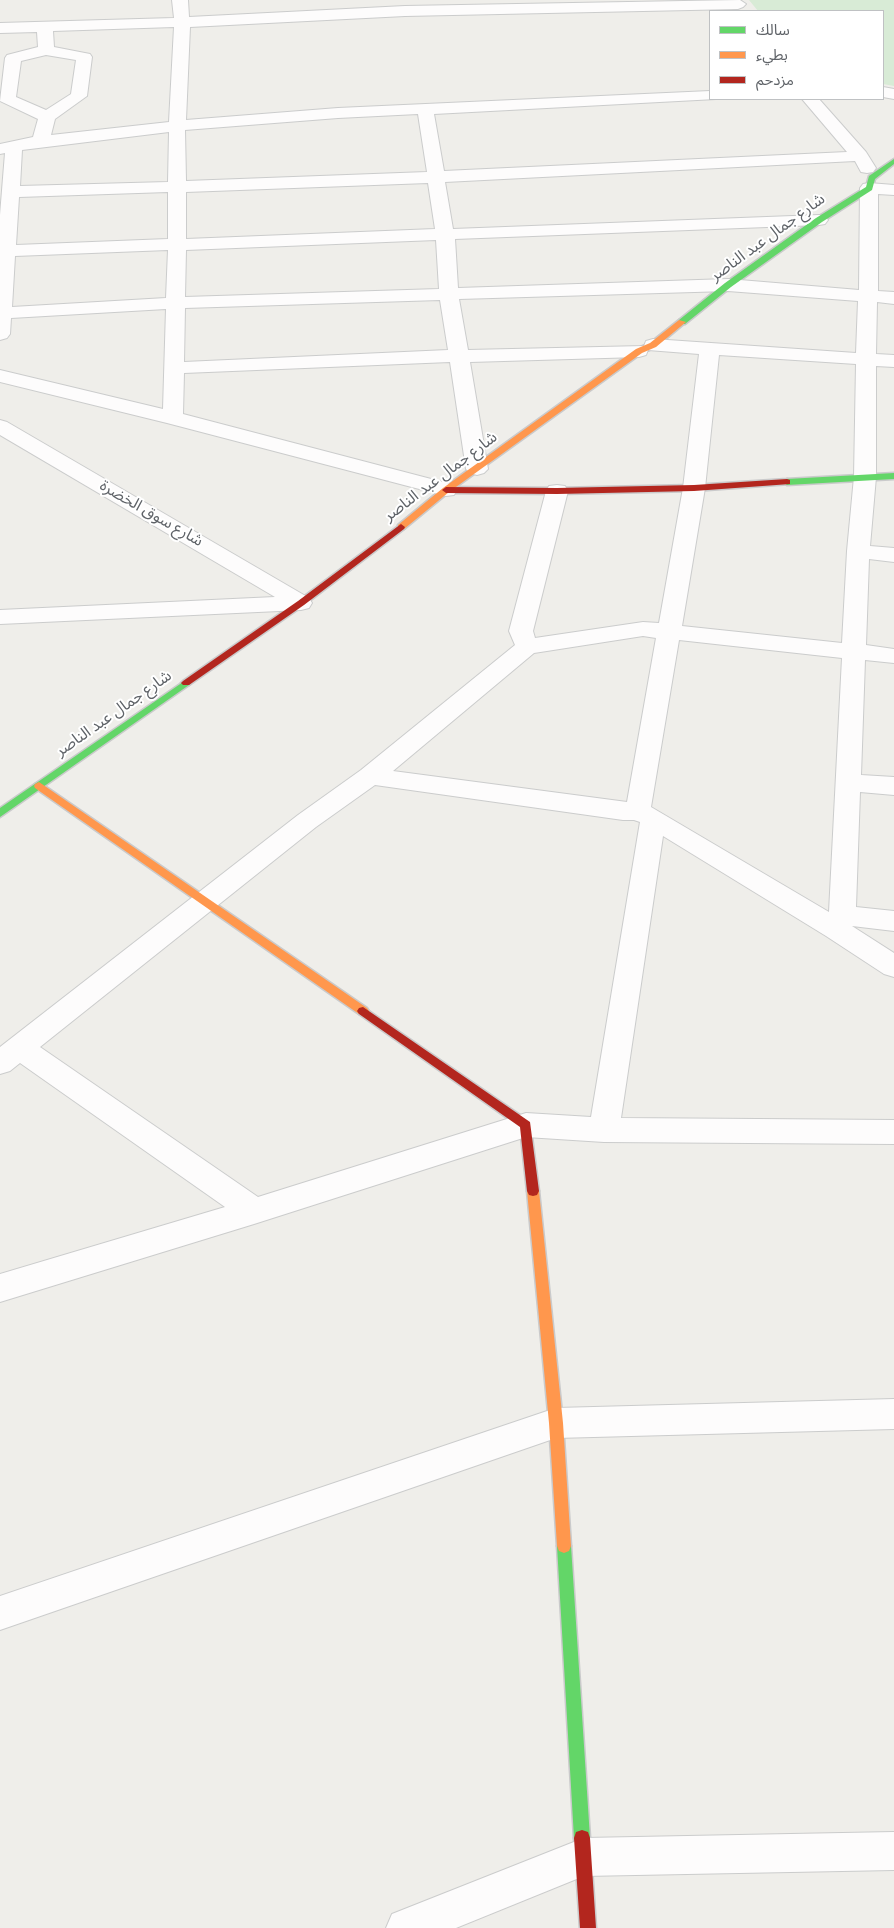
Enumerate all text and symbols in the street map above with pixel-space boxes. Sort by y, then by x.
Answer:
legend [709,10,884,100]
text: سالك [756,18,790,41]
text: بطيء [756,43,788,66]
text: مزدحم [756,68,794,91]
street label: شارع جمال عبد الناصر [707,190,829,286]
street label: شارع جمال عبد الناصر [380,428,502,526]
street label: شارع سوق الخضرة [96,477,206,551]
street label: شارع جمال عبد الناصر [52,667,176,761]

